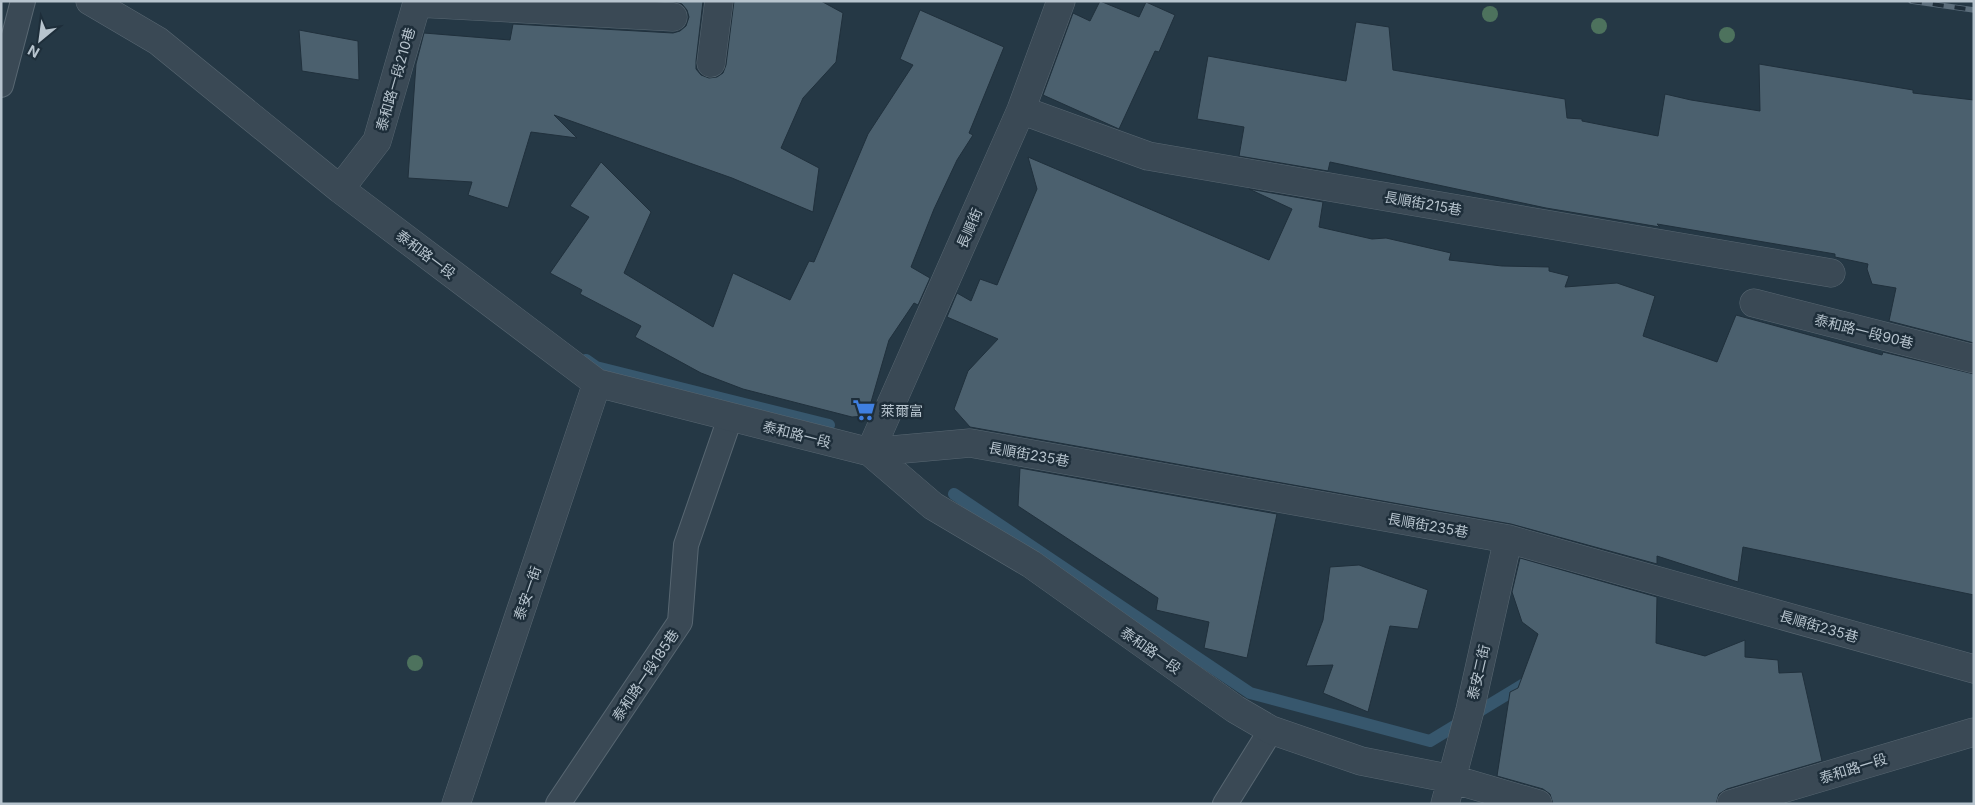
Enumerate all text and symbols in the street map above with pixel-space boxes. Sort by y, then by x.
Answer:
north arrow [15,15,65,65]
street label: 泰和路一段210巷 [372,25,418,133]
text: N [25,42,42,62]
street label: 長順街215巷 [1383,188,1463,218]
street label: 長順街 [953,205,985,251]
street label: 泰和路一段 [393,226,459,282]
street label: 泰和路一段90巷 [1813,310,1915,352]
supermarket icon: 萊爾富 [851,397,877,423]
place label: 萊爾富 [881,402,923,419]
street label: 泰和路一段 [761,417,833,451]
street label: 長順街235巷 [987,439,1071,469]
street label: 長順街235巷 [1386,510,1470,540]
street label: 泰安一街 [510,564,544,622]
street label: 長順街235巷 [1777,607,1861,645]
street label: 泰和路一段 [1117,623,1185,677]
street label: 泰和路一段185巷 [608,626,682,724]
street label: 泰安二街 [1463,643,1493,701]
street label: 泰和路一段 [1817,750,1889,786]

